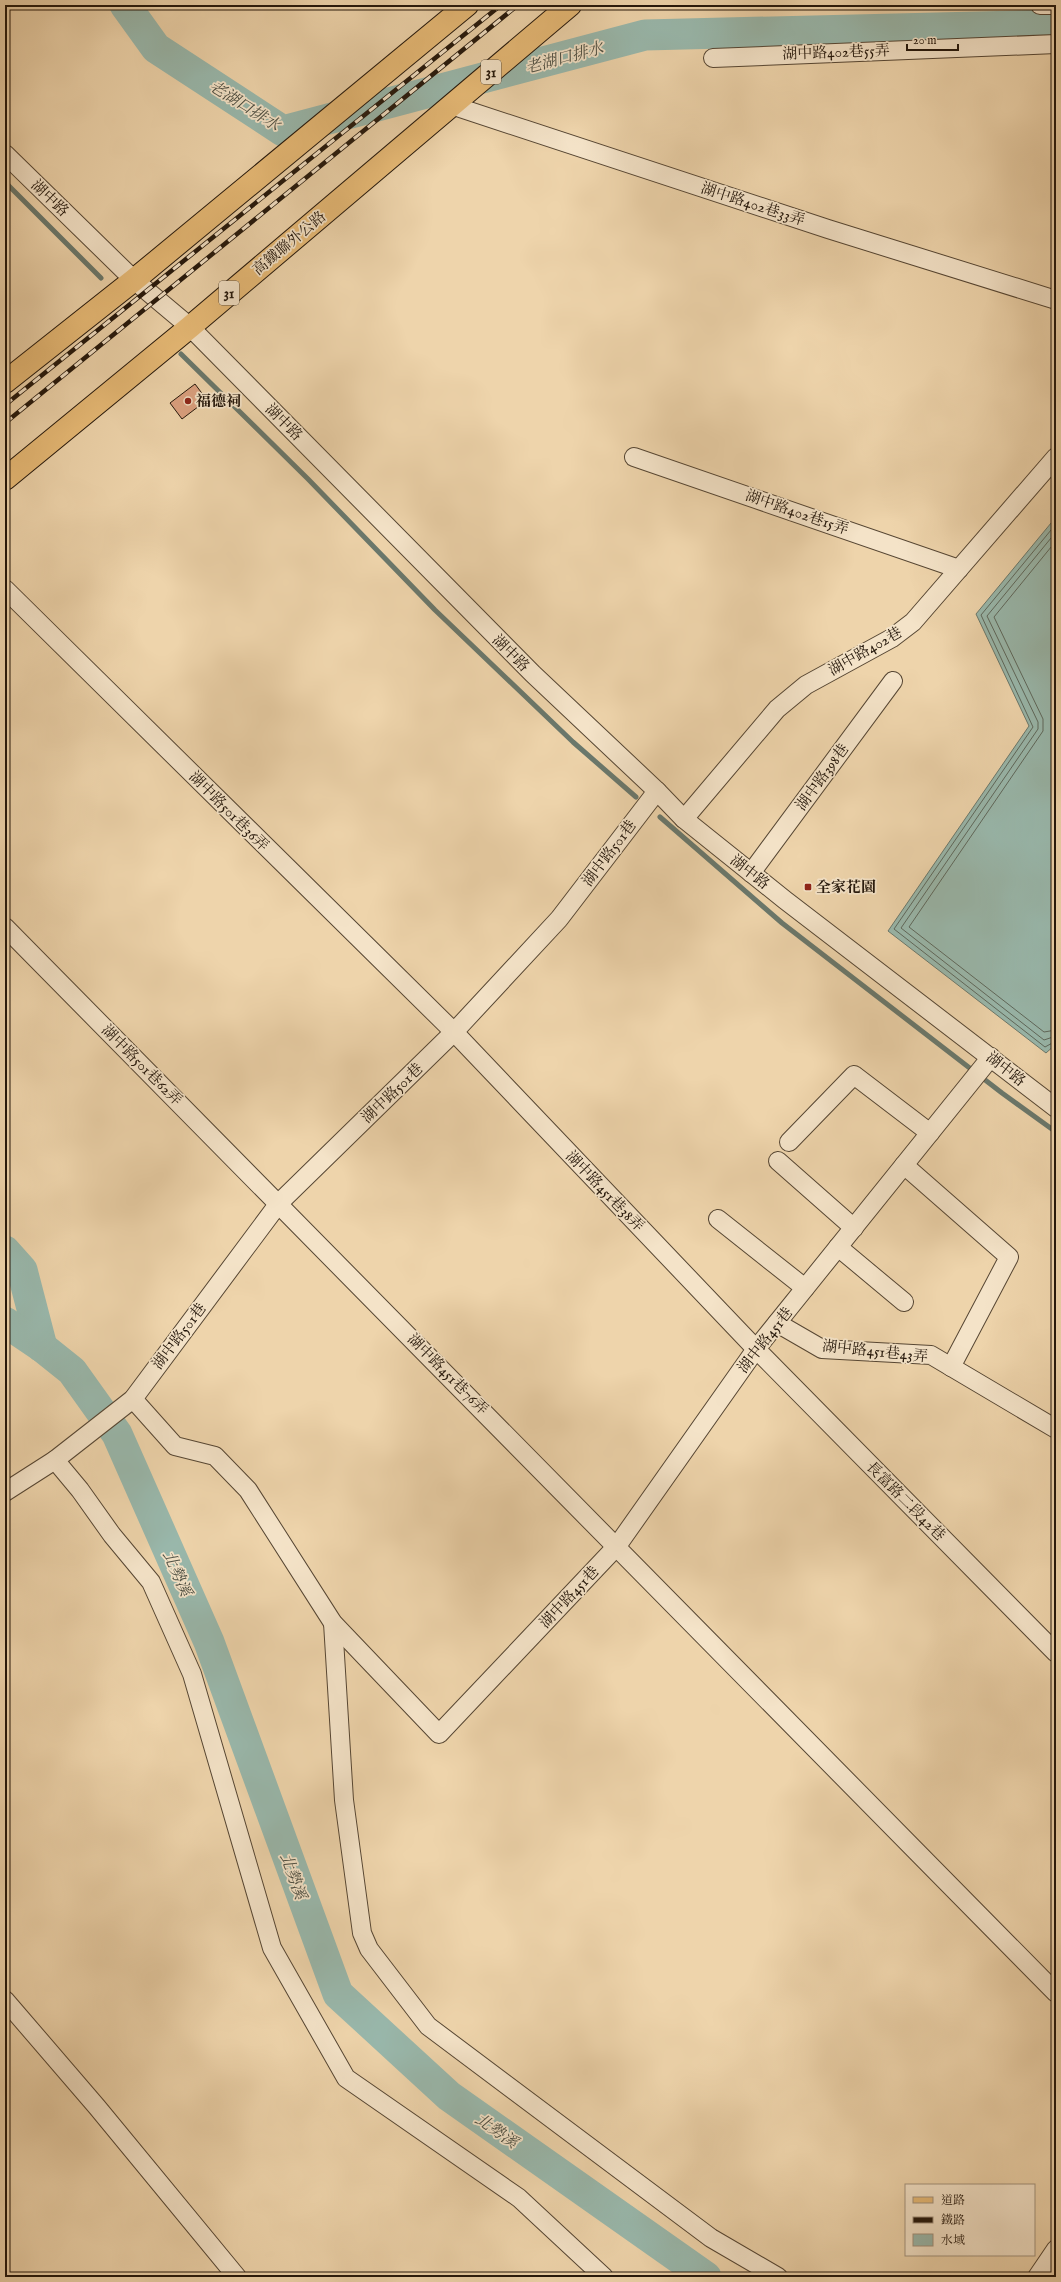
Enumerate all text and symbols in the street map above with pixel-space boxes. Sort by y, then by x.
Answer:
scale bar [907,26,958,52]
text: 20 m [913,33,936,48]
water label: 老湖口排水 [523,38,608,79]
street label: 湖中路402巷55弄 [782,41,890,64]
road number: 31 [481,60,501,84]
water label: 老湖口排水 [205,77,285,137]
street label: 湖中路 [27,176,72,221]
street label: 湖中路402巷33弄 [699,179,807,230]
street label: 高鐵聯外公路 [249,207,330,280]
road number: 31 [219,281,239,305]
place label: 福德祠 [196,392,241,411]
marker: 福德祠 [183,396,193,406]
street label: 湖中路 [261,400,306,445]
street label: 湖中路402巷15弄 [743,486,851,539]
street label: 湖中路402巷 [825,623,905,680]
street label: 湖中路 [488,631,533,676]
street label: 湖中路398巷 [792,740,853,814]
street label: 湖中路501巷36弄 [185,767,273,855]
street label: 湖中路501巷 [578,816,641,890]
street label: 湖中路 [726,851,773,894]
place label: 全家花園 [816,878,876,897]
marker: 全家花園 [803,882,813,892]
street label: 湖中路501巷62弄 [97,1021,186,1110]
street label: 湖中路 [982,1048,1029,1091]
street label: 湖中路501巷 [358,1059,427,1127]
street label: 湖中路451巷38弄 [561,1147,648,1236]
street label: 湖中路501巷 [148,1299,211,1373]
street label: 湖中路451巷 [734,1304,797,1377]
street label: 湖中路451巷76弄 [403,1330,492,1419]
street label: 湖中路451巷43弄 [821,1336,929,1366]
street label: 長富路二段42巷 [862,1458,949,1545]
water label: 北勢溪 [157,1548,196,1602]
street label: 湖中路451巷 [536,1562,603,1632]
water label: 北勢溪 [275,1851,310,1905]
water label: 北勢溪 [470,2110,523,2155]
legend [905,2184,1035,2256]
text: 道路 [941,2193,965,2208]
text: 鐵路 [941,2213,965,2228]
text: 水域 [941,2233,965,2248]

